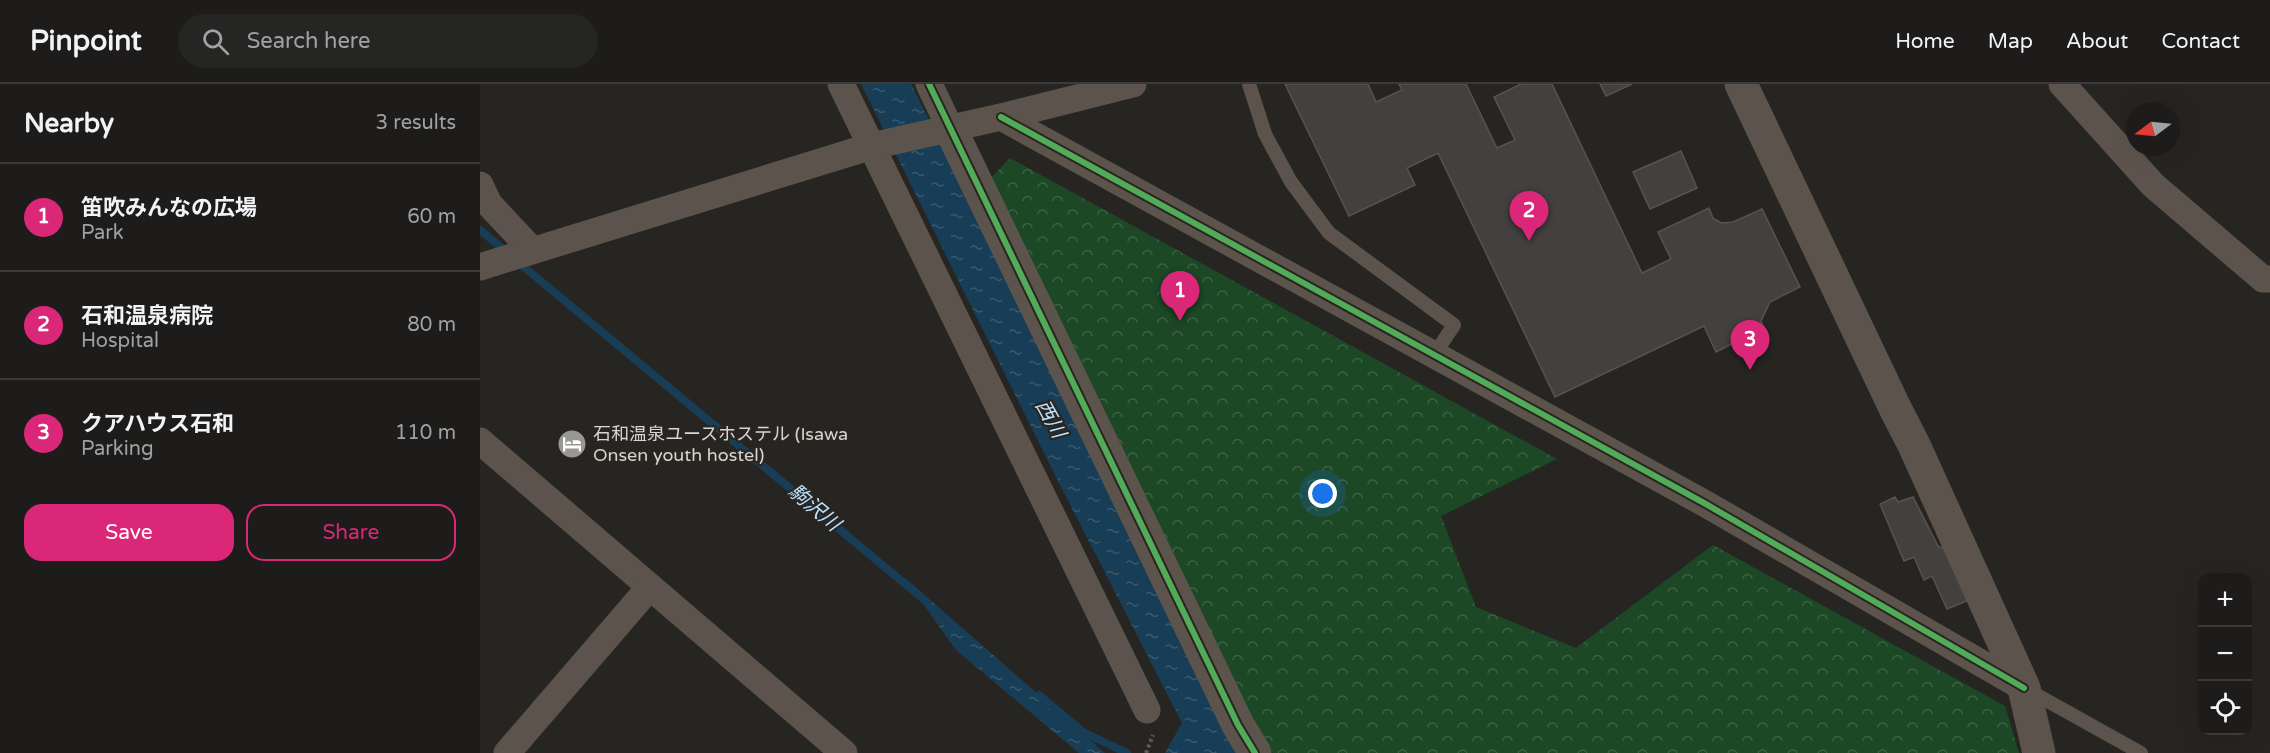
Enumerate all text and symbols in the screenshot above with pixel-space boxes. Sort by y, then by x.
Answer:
search box [178,14,598,68]
text: Pinpoint [30,24,142,58]
icon: search [199,25,232,58]
text: Search here [247,28,370,54]
text: Home [1895,29,1955,54]
text: Map [1988,29,2033,54]
text: About [2066,29,2128,54]
text: Contact [2161,29,2240,54]
north arrow [2126,102,2180,156]
text: Nearby [24,108,114,139]
text: 3 results [376,111,456,135]
pin: 2 [1510,192,1548,241]
text: 笛吹みんなの広場 [81,195,257,221]
text: 1 [37,205,50,229]
text: 60 m [407,205,456,229]
text: Park [81,221,124,245]
pin: 1 [1160,272,1200,321]
text: 石和温泉病院 [81,303,213,329]
text: 2 [37,313,50,337]
text: 80 m [407,313,456,337]
pin: 3 [1730,320,1770,370]
text: Hospital [81,329,159,353]
water label: 西川 [1030,396,1071,444]
text: クアハウス石和 [81,411,234,437]
text: 3 [37,421,50,445]
text: 110 m [395,421,456,445]
place label: 石和温泉ユースホステル (Isawa Onsen youth hostel) [593,423,848,466]
hotel icon: 石和温泉ユースホステル (Isawa Onsen youth hostel) [556,428,588,460]
text: Parking [81,437,154,461]
your location [1308,479,1337,508]
water label: 駒沢川 [783,480,846,538]
button: Save [24,504,234,561]
button: Share [246,504,456,561]
map controls [2198,573,2252,735]
button: + [2198,573,2252,627]
button: − [2198,627,2252,681]
button: locate [2198,681,2252,735]

